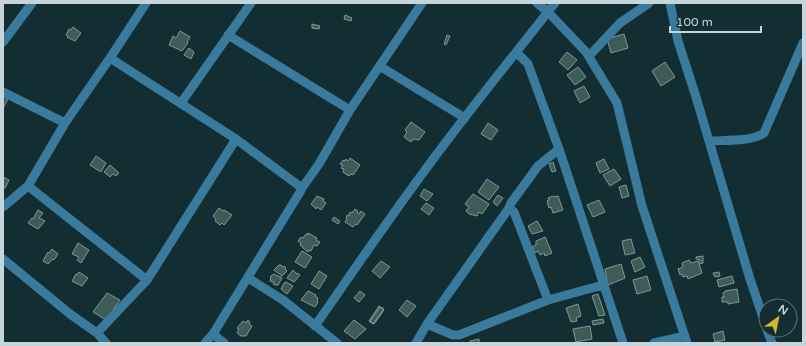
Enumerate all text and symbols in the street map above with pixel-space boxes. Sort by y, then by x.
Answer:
scale bar [670,8,761,34]
text: 100 m [676,15,713,29]
north arrow [758,298,798,338]
text: N [776,302,790,318]

